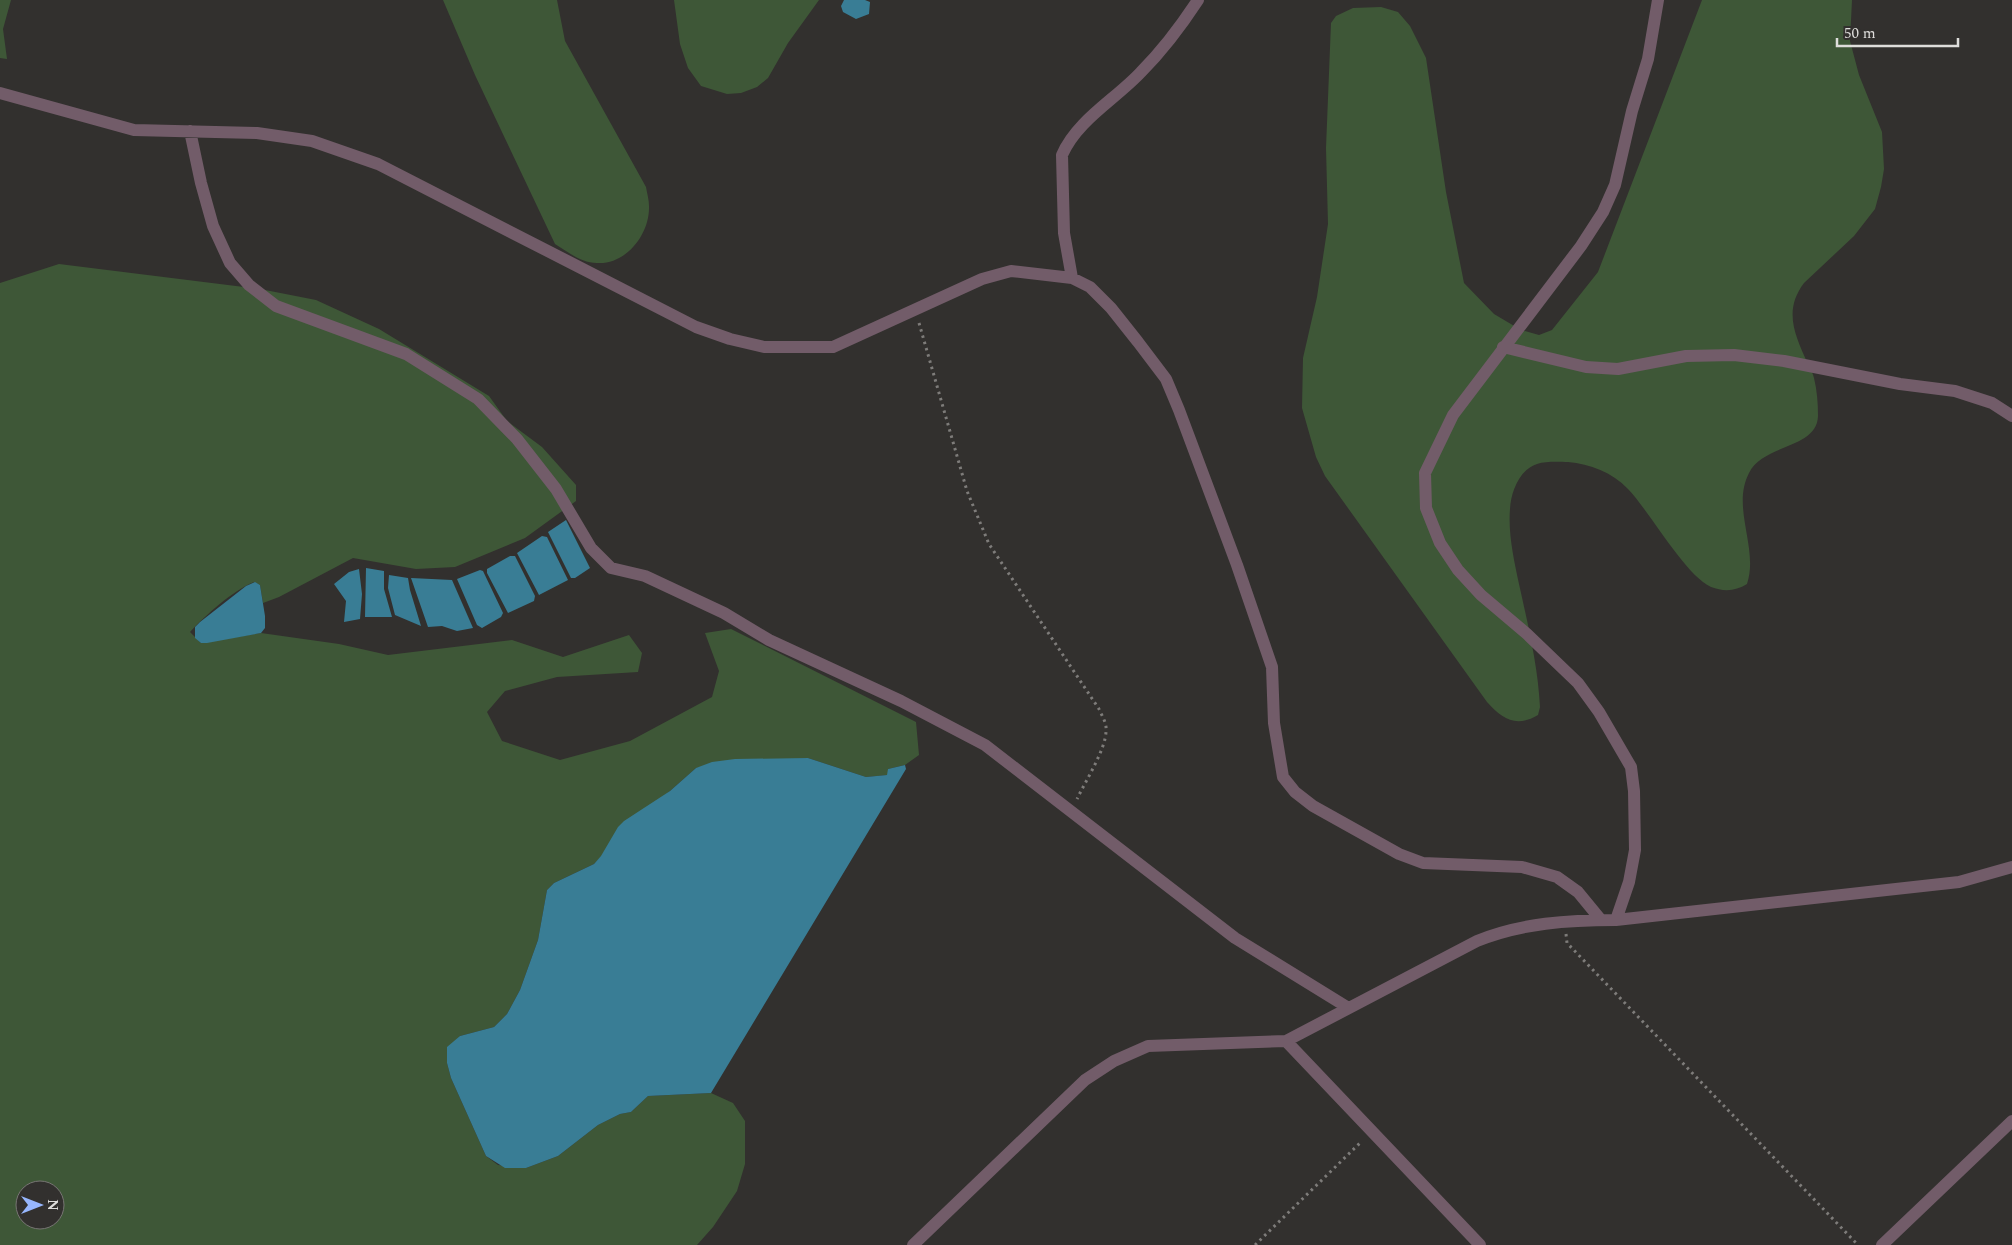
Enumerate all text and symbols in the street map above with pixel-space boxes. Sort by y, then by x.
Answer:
scale bar [1837,15,1958,47]
text: 50 m [1844,22,1876,45]
north arrow [15,1180,65,1230]
text: N [42,1199,63,1211]

